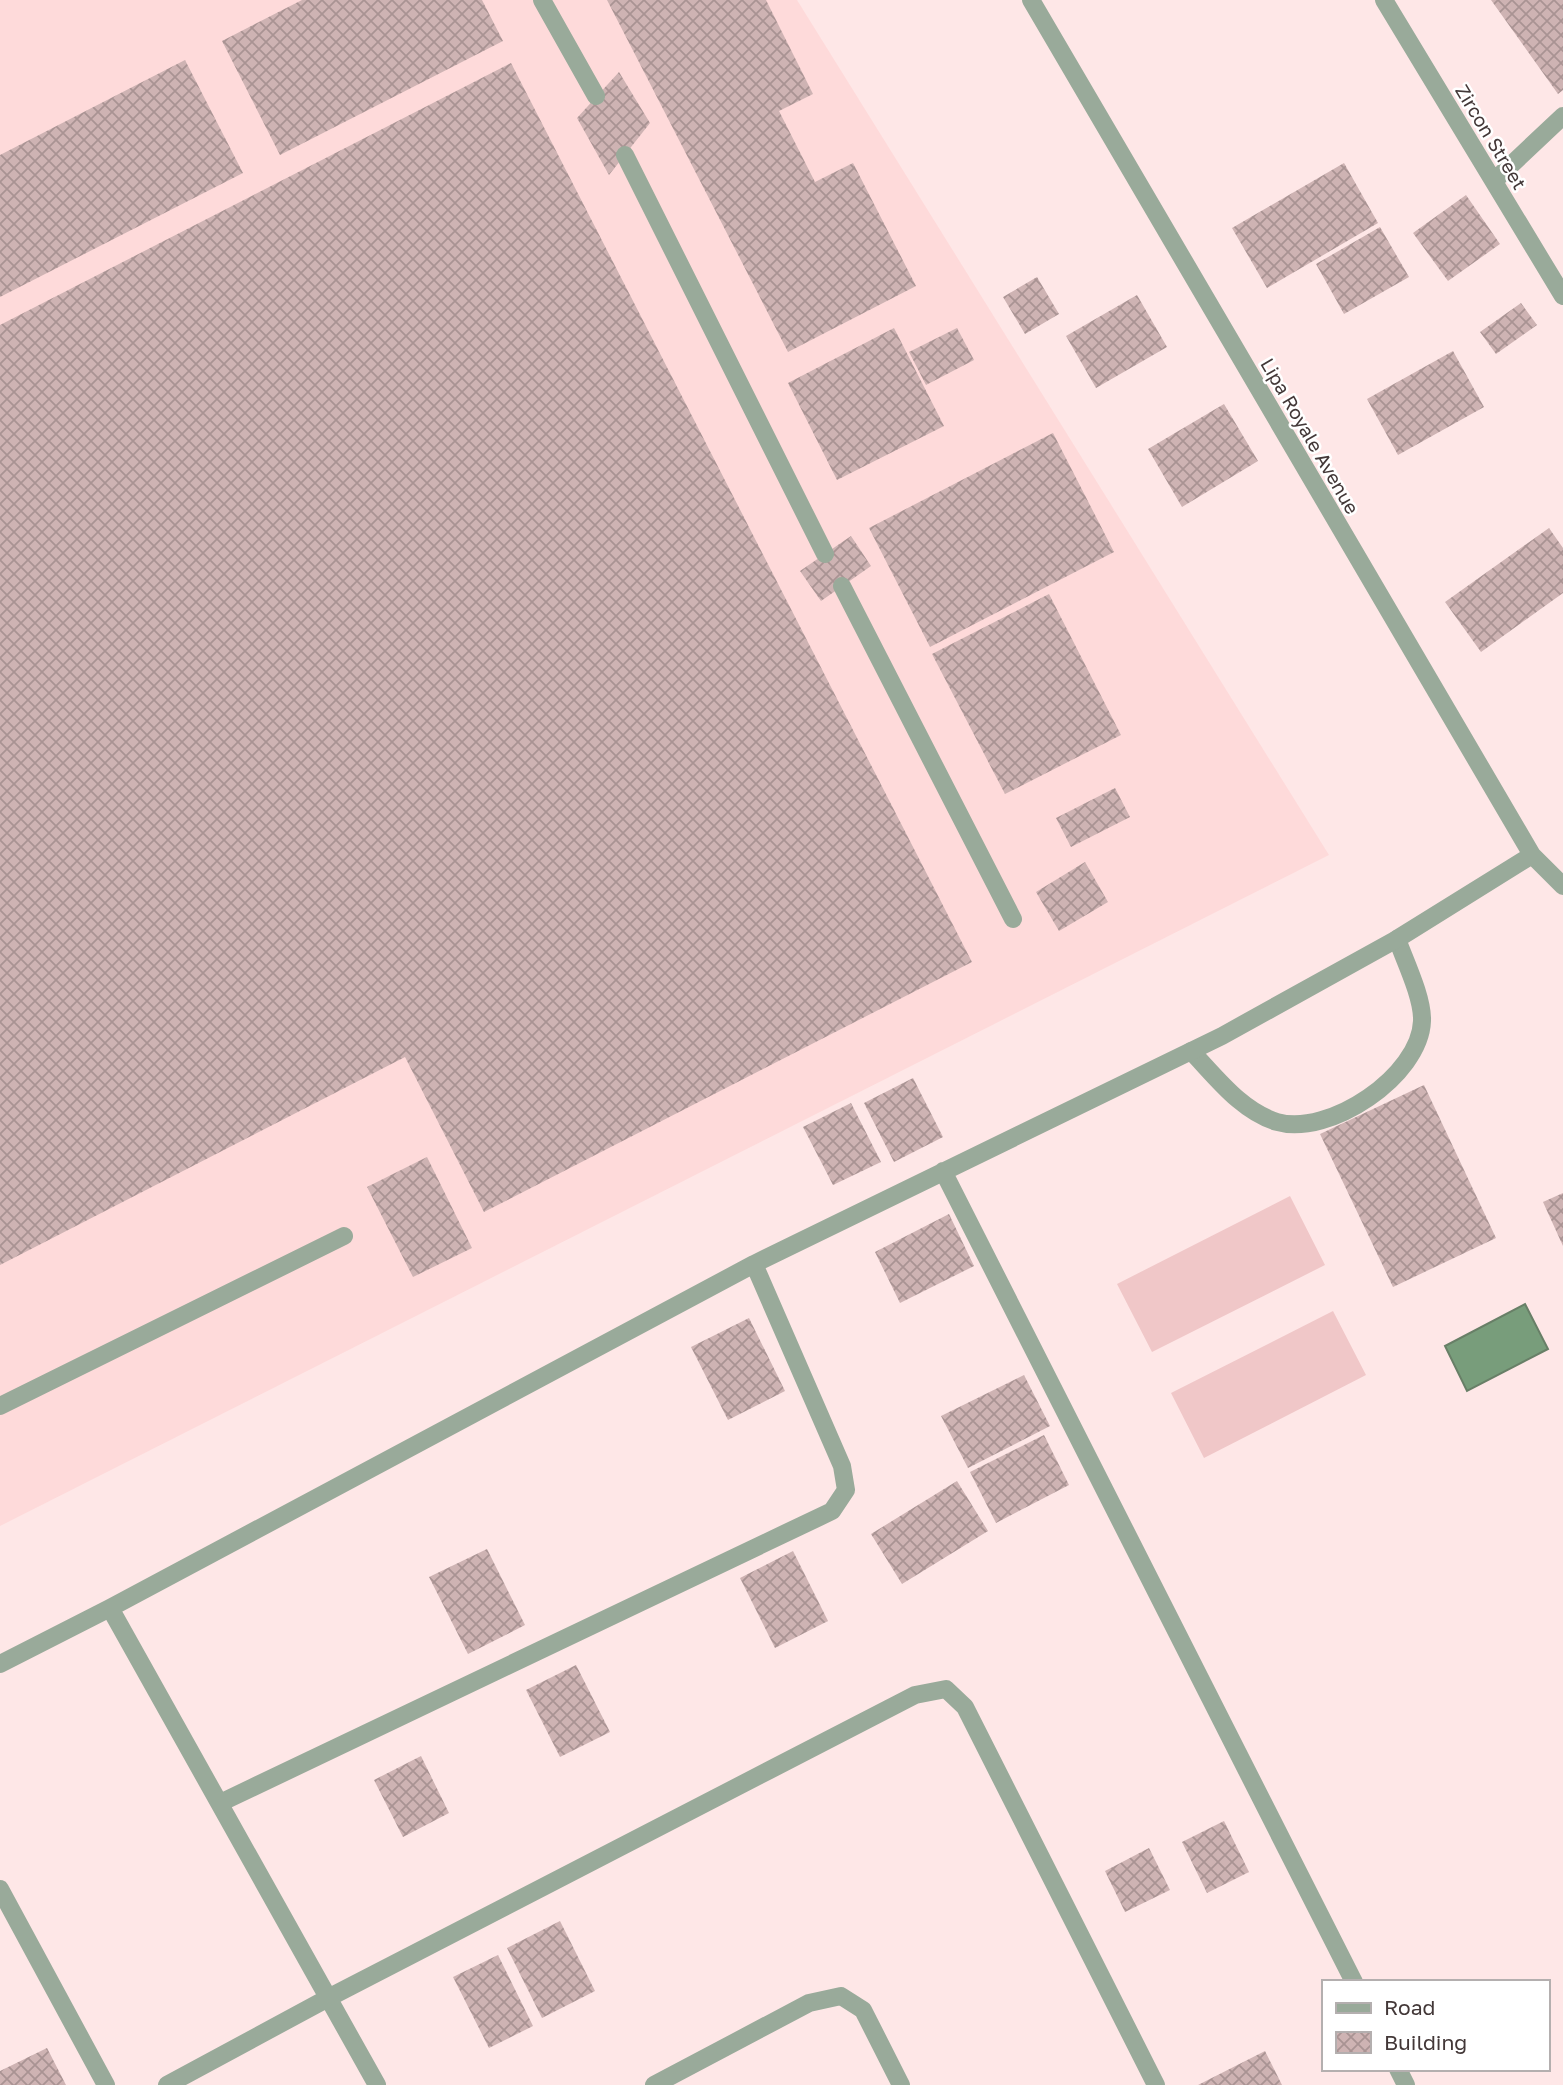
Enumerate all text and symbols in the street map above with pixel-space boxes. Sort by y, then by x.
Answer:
street label: Zircon Street [1451,80,1532,193]
street label: Lipa Royale Avenue [1256,354,1364,518]
legend [1322,1980,1549,2071]
text: Road [1384,1994,1435,2020]
text: Building [1384,2029,1467,2055]

